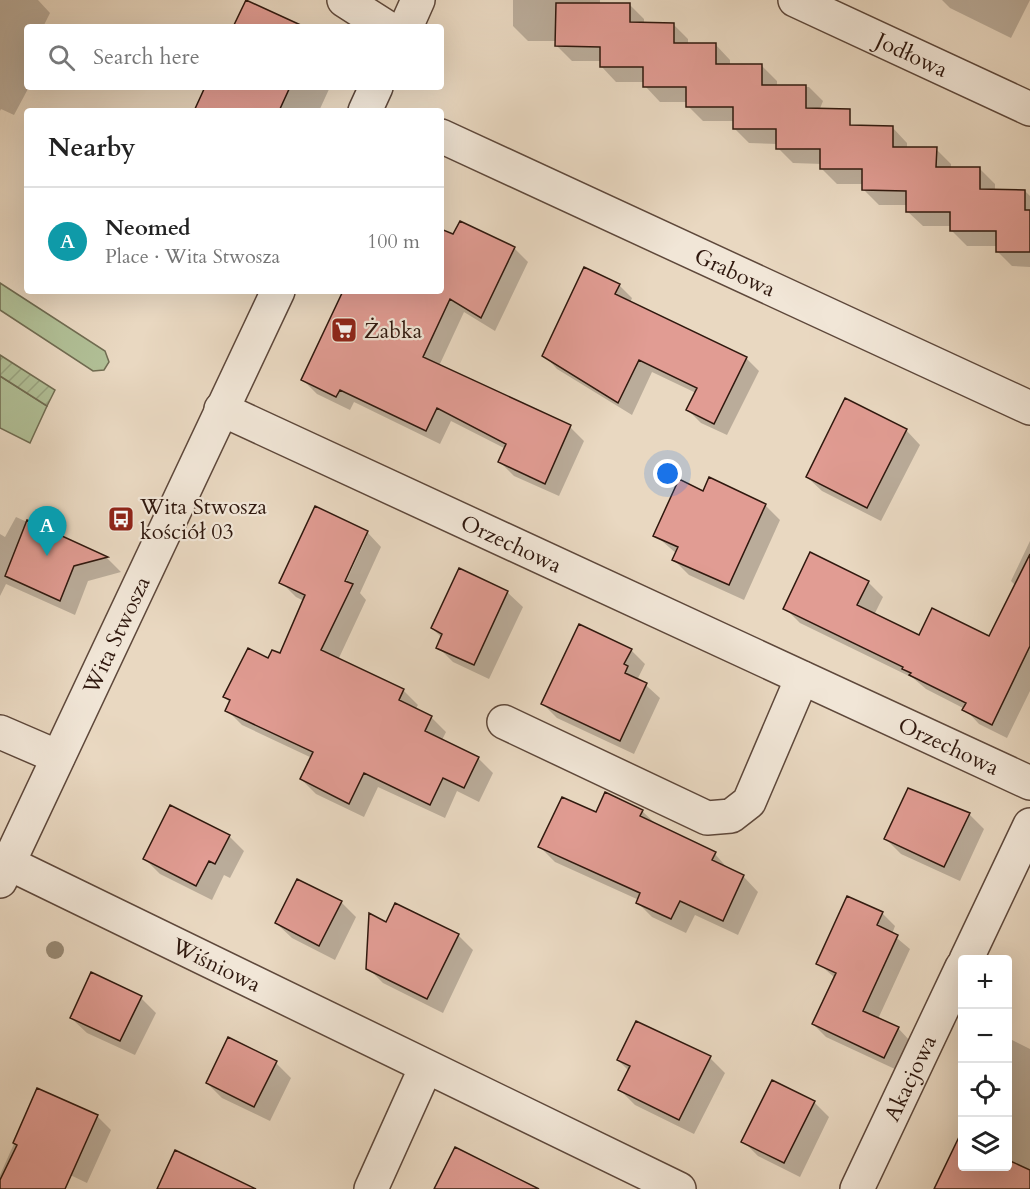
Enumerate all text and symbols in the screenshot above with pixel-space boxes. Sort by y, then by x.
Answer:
search box [24,24,444,90]
street label: Jodłowa [868,24,953,85]
icon: search [45,41,78,74]
text: Search here [93,42,200,72]
text: Nearby [48,130,136,165]
text: Neomed [105,213,191,243]
text: A [60,228,75,255]
text: 100 m [367,228,420,255]
street label: Grabowa [689,241,780,305]
text: Place · Wita Stwosza [105,243,280,270]
supermarket icon: Żabka [329,315,359,345]
place label: Żabka [364,316,423,346]
your location [653,459,682,488]
place label: Wita Stwosza kościół 03 [139,492,268,547]
bus stop icon: Wita Stwosza kościół 03 [106,504,136,534]
pin: A [28,506,66,556]
street label: Orzechowa [456,508,567,581]
street label: Wita Stwosza [76,571,158,700]
street label: Orzechowa [893,710,1004,783]
street label: Wiśniowa [166,930,266,1000]
map controls [958,955,1012,1171]
button: + [958,955,1012,1009]
button: − [958,1009,1012,1063]
street label: Akacjowa [877,1030,944,1126]
button: locate [958,1063,1012,1117]
button: layers [958,1117,1012,1171]

